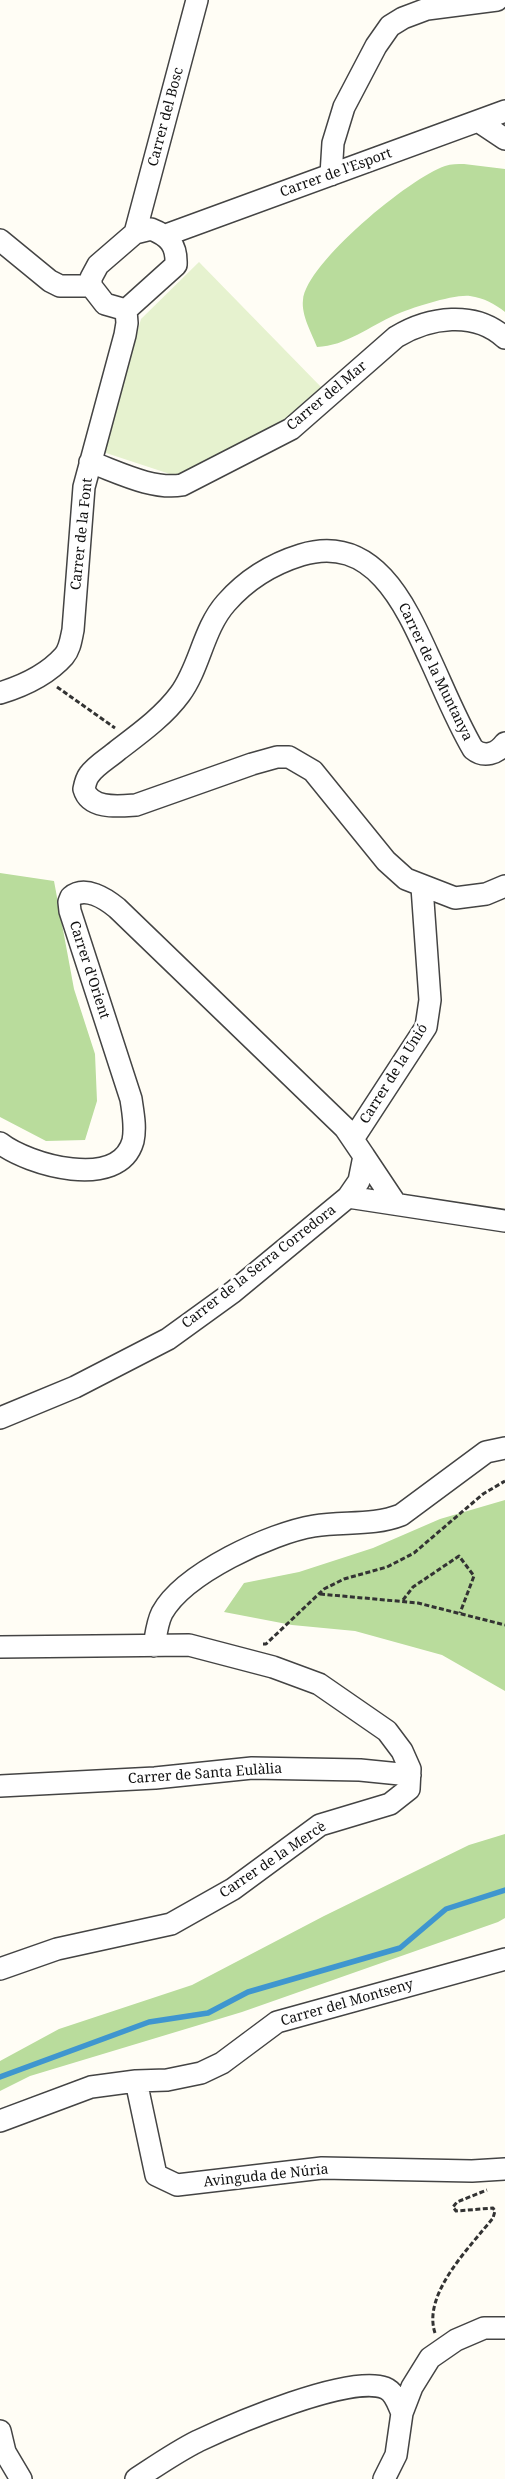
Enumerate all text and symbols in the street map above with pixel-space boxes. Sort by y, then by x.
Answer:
street label: Carrer del Bosc [145,66,187,168]
street label: Carrer de l'Esport [278,145,394,201]
street label: Carrer del Mar [284,358,370,434]
street label: Carrer de la Font [68,477,96,591]
street label: Carrer de la Muntanya [394,600,476,744]
street label: Carrer d'Orient [65,919,113,1021]
street label: Carrer de la Unió [357,1021,431,1127]
street label: Carrer de la Serra Corredora [179,1202,339,1332]
street label: Carrer de Santa Eulàlia [127,1760,283,1788]
street label: Carrer de la Mercè [217,1818,329,1902]
street label: Carrer del Montseny [279,1976,415,2030]
street label: Avinguda de Núria [203,2161,329,2191]

